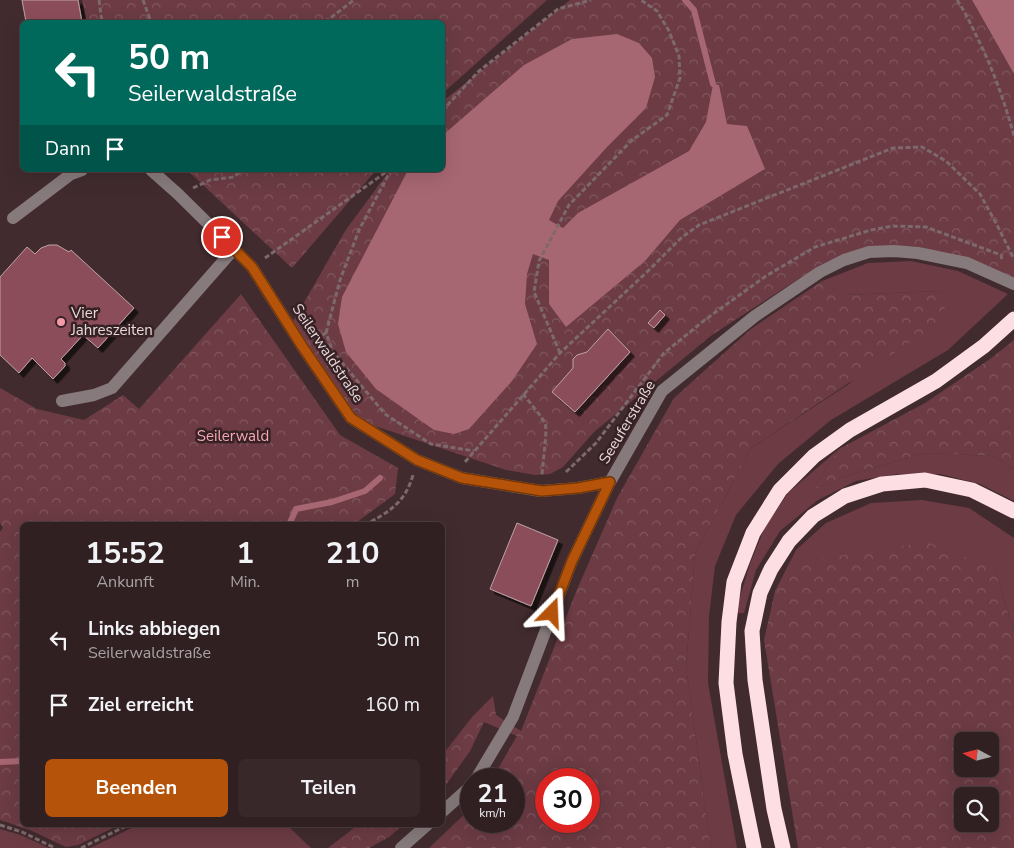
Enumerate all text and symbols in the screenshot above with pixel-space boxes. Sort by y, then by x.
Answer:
text: 50 m [128,34,210,81]
icon: left [45,40,110,105]
text: Seilerwaldstraße [128,79,297,109]
icon: arrive [101,135,129,163]
text: Dann [45,136,91,162]
pin [201,216,243,258]
icon: arrive [208,223,236,251]
street label: Seilerwaldstraße [287,300,369,406]
place label: Vier Jahreszeiten [70,303,153,340]
marker: Vier Jahreszeiten [55,316,67,328]
street label: Seeuferstraße [594,376,660,468]
park label: Seilerwald [197,426,269,446]
text: 15:52 [85,533,165,574]
text: 1 [236,533,254,574]
text: 210 [326,533,380,574]
text: Ankunft [96,571,154,593]
text: Min. [230,571,260,593]
text: m [346,571,359,593]
position arrow [525,586,577,638]
text: Links abbiegen [88,616,220,642]
icon: left [45,626,73,654]
text: 50 m [376,627,420,653]
text: Seilerwaldstraße [88,642,211,664]
icon: arrive [45,691,73,719]
text: Ziel erreicht [88,692,193,718]
text: 160 m [365,692,420,718]
north arrow [954,732,999,778]
map controls [954,732,999,832]
button: Beenden [45,759,228,817]
button: Teilen [238,759,420,817]
speed limit sign: 30 [535,768,600,833]
text: 21 [477,777,508,811]
button: search [954,787,999,832]
text: km/h [479,805,506,821]

